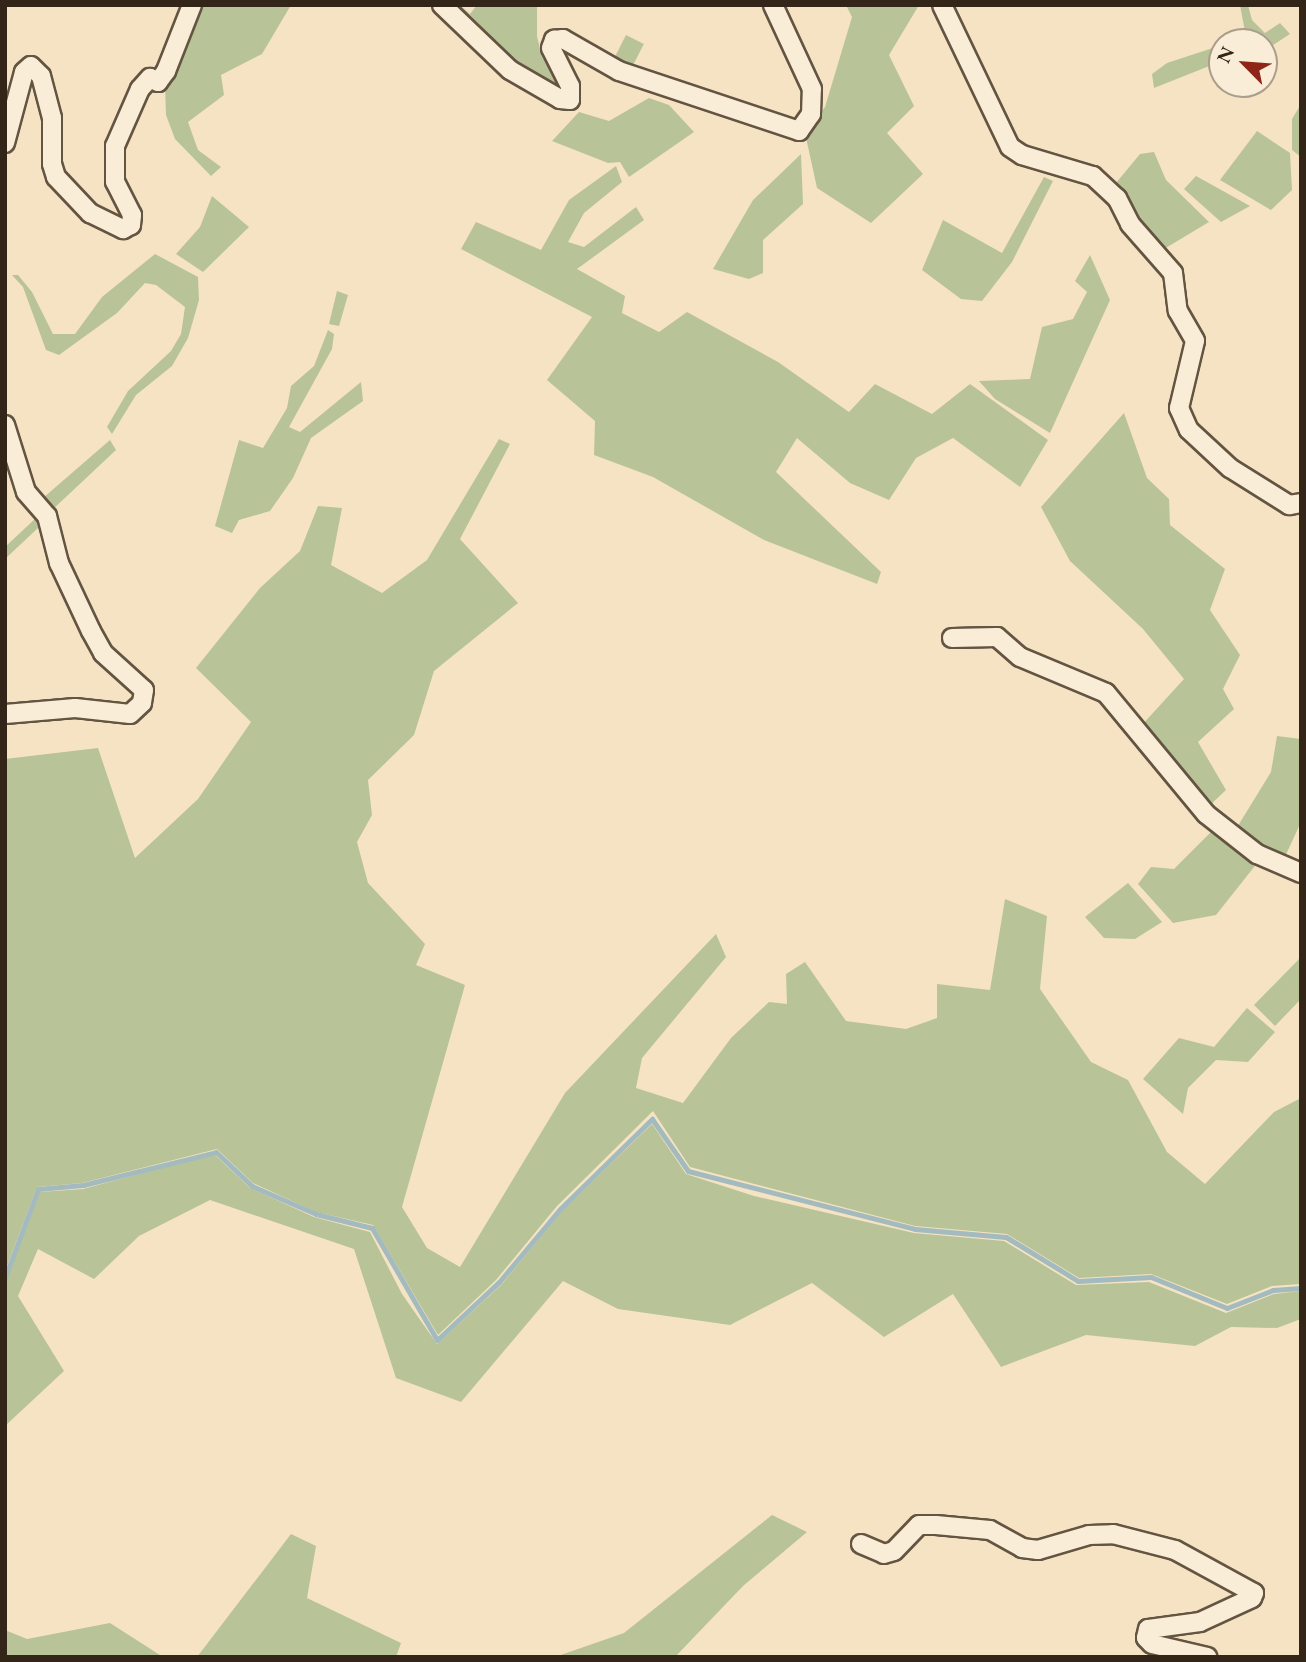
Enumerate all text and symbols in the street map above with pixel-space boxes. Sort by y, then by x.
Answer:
north arrow [1208,28,1278,98]
text: N [1211,43,1240,67]

